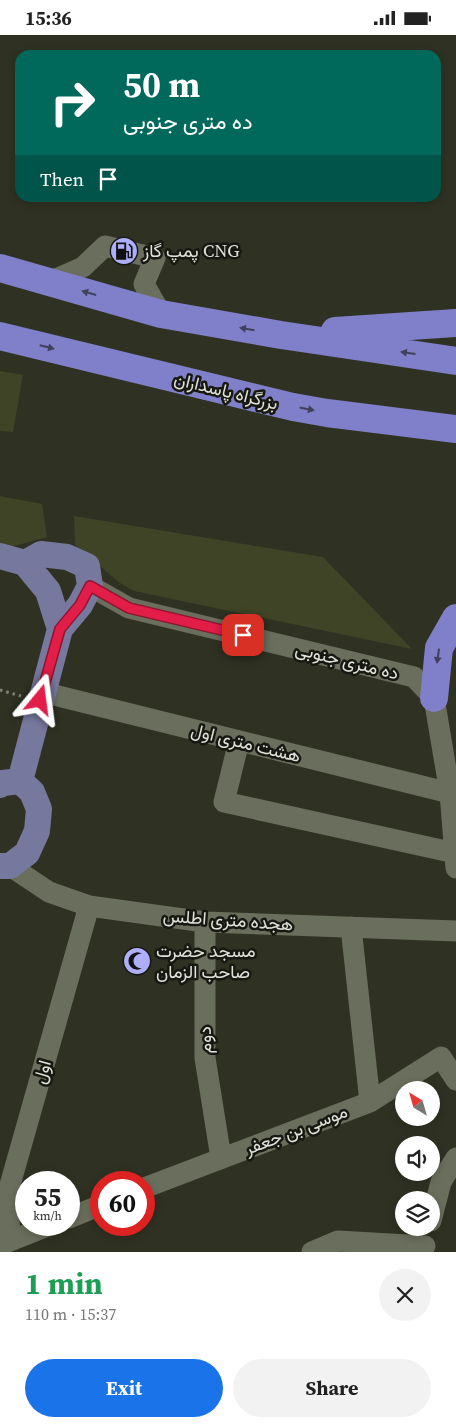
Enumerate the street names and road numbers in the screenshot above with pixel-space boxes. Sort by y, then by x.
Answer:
street label: بزرگراه پاسداران [171,366,281,416]
street label: ده متری جنوبی [293,636,402,685]
street label: هشت متری اول [189,717,304,768]
street label: هجده متری اطلس [162,902,294,937]
street label: دوم [192,1026,217,1054]
street label: اول [26,1057,57,1087]
street label: موسی بن جعفر [240,1098,351,1161]

